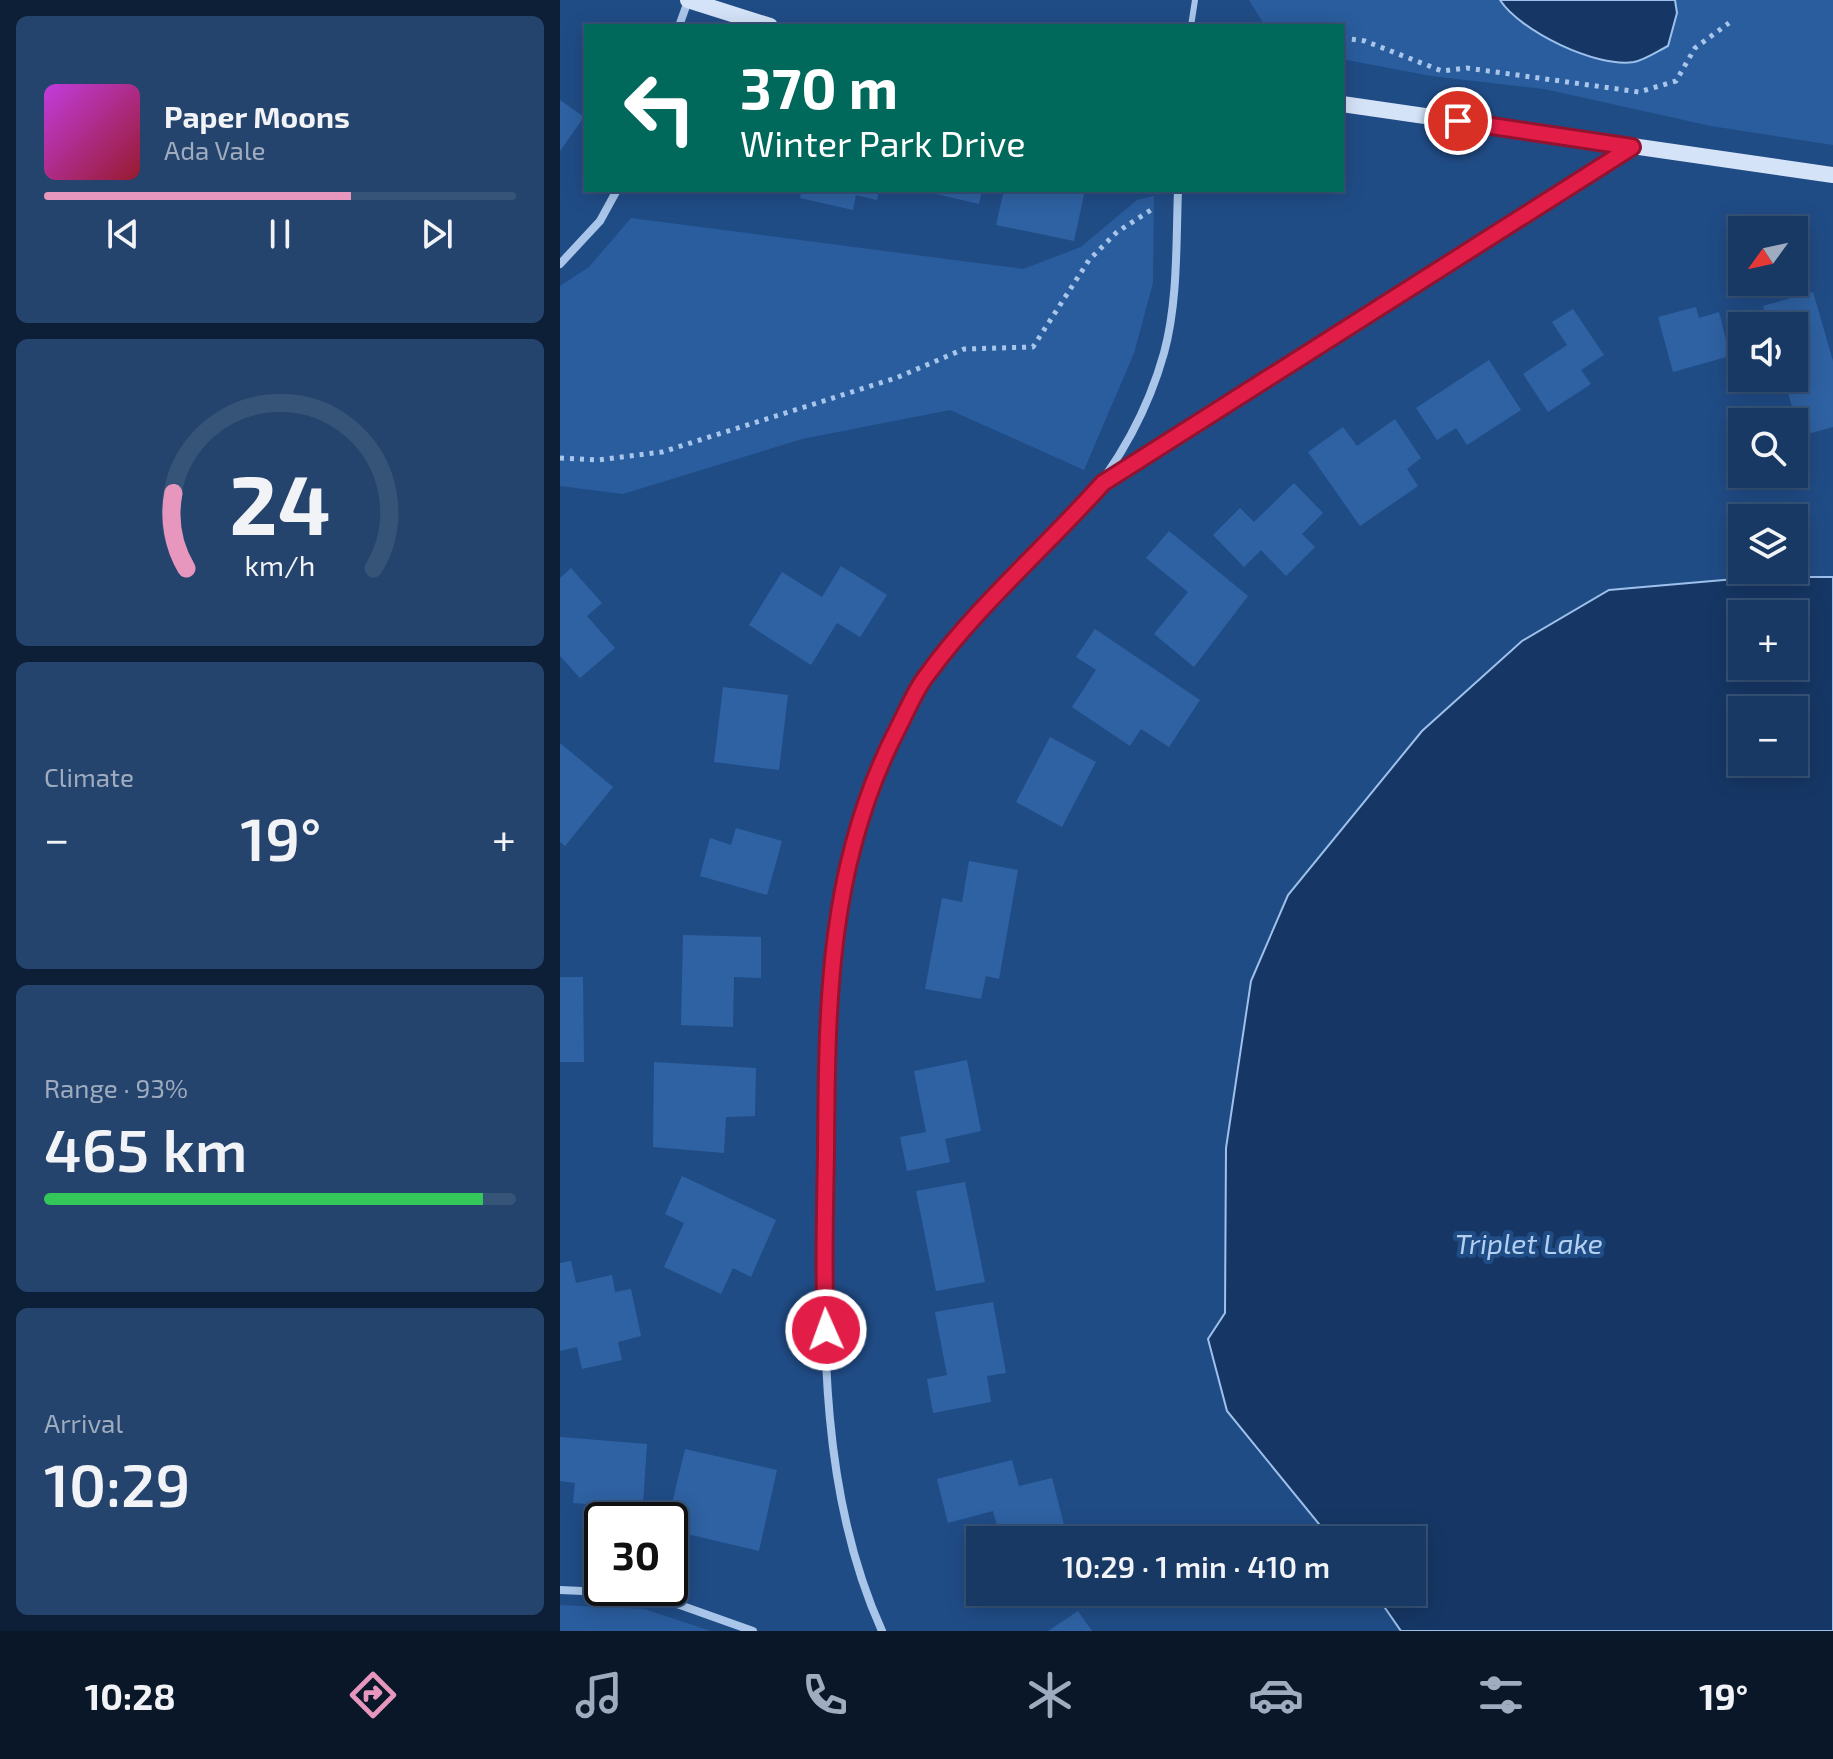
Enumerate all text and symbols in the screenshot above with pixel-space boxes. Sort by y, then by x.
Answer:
text: 370 m [740,53,898,120]
icon: left [608,56,712,160]
pin [1424,87,1492,155]
text: Paper Moons [164,98,350,134]
icon: arrive [1436,99,1480,143]
text: Winter Park Drive [740,121,1025,164]
text: Ada Vale [164,134,266,165]
icon: previous [101,212,145,256]
icon: pause [258,212,302,256]
icon: next [415,212,459,256]
north arrow [1728,216,1808,296]
map controls [1728,216,1808,776]
button: sound [1728,312,1808,392]
button: search [1728,408,1808,488]
text: 24 [229,451,331,551]
button: layers [1728,504,1808,584]
text: km/h [245,547,315,582]
button: + [1728,600,1808,680]
button: − [1728,696,1808,776]
text: Climate [44,761,134,792]
text: 19° [240,801,321,873]
text: − [44,811,70,864]
text: + [492,811,516,864]
text: Range · 93% [44,1072,188,1103]
text: 465 km [44,1112,247,1184]
water label: Triplet Lake [1455,1226,1603,1260]
position arrow [784,1288,868,1372]
text: Arrival [44,1407,123,1438]
text: 10:29 [44,1447,190,1519]
speed limit sign: 30 [584,1502,688,1606]
text: 10:29 · 1 min · 410 m [1062,1548,1330,1584]
icon: directions [345,1667,401,1723]
icon: music [571,1667,627,1723]
icon: phone [797,1667,853,1723]
icon: climate [1022,1667,1078,1723]
icon: car [1248,1667,1304,1723]
icon: filters [1473,1667,1529,1723]
text: 10:28 [85,1674,176,1717]
text: 19° [1699,1674,1748,1717]

